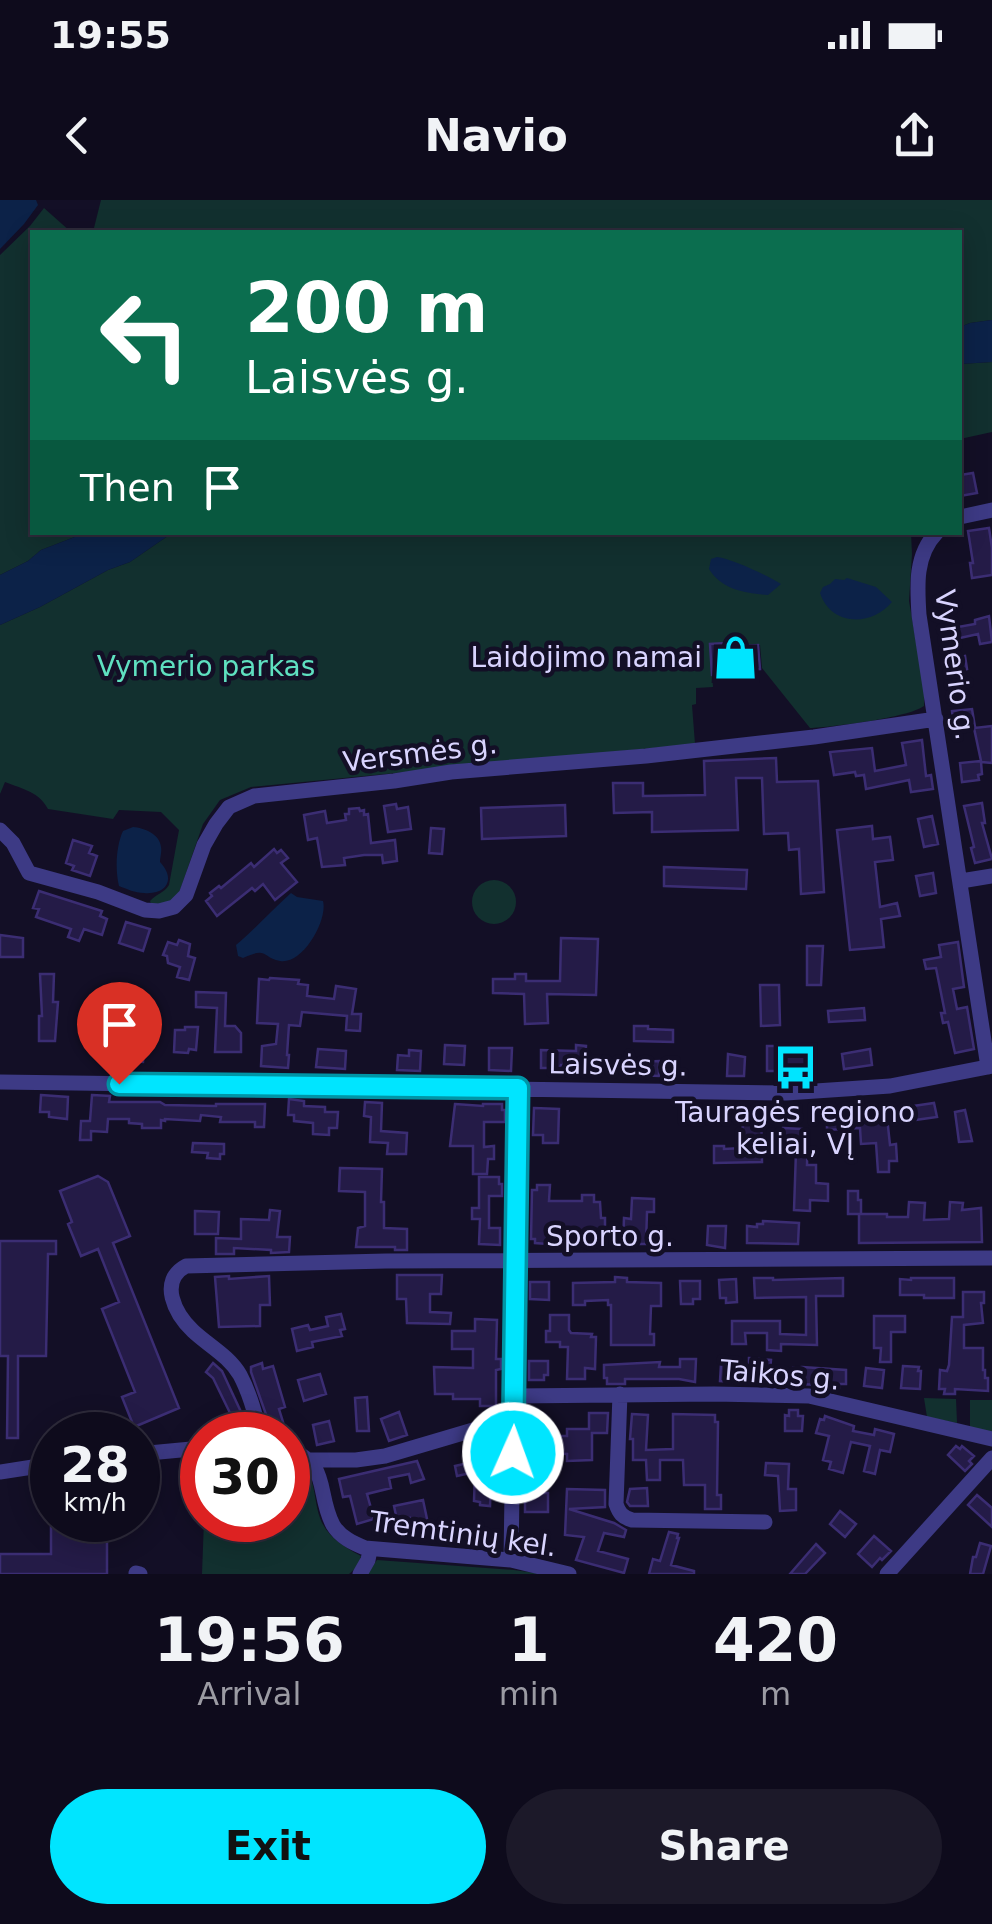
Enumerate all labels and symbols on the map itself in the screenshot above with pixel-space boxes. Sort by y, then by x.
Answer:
street label: Vymerio g. [928,588,982,742]
shop icon: Laidojimo namai [711,633,759,681]
place label: Laidojimo namai [471,641,702,674]
park label: Vymerio parkas [97,650,315,683]
street label: Versmės g. [341,727,499,779]
pin [77,982,162,1085]
bus stop icon: Tauragės regiono keliai, VĮ [771,1043,819,1091]
street label: Laisvės g. [548,1047,688,1083]
place label: Tauragės regiono keliai, VĮ [674,1096,915,1161]
street label: Sporto g. [546,1220,674,1253]
street label: Taikos g. [718,1353,841,1397]
position arrow [461,1401,565,1505]
speed limit sign: 30 [180,1412,310,1542]
street label: Tremtinių kel. [366,1504,559,1563]

